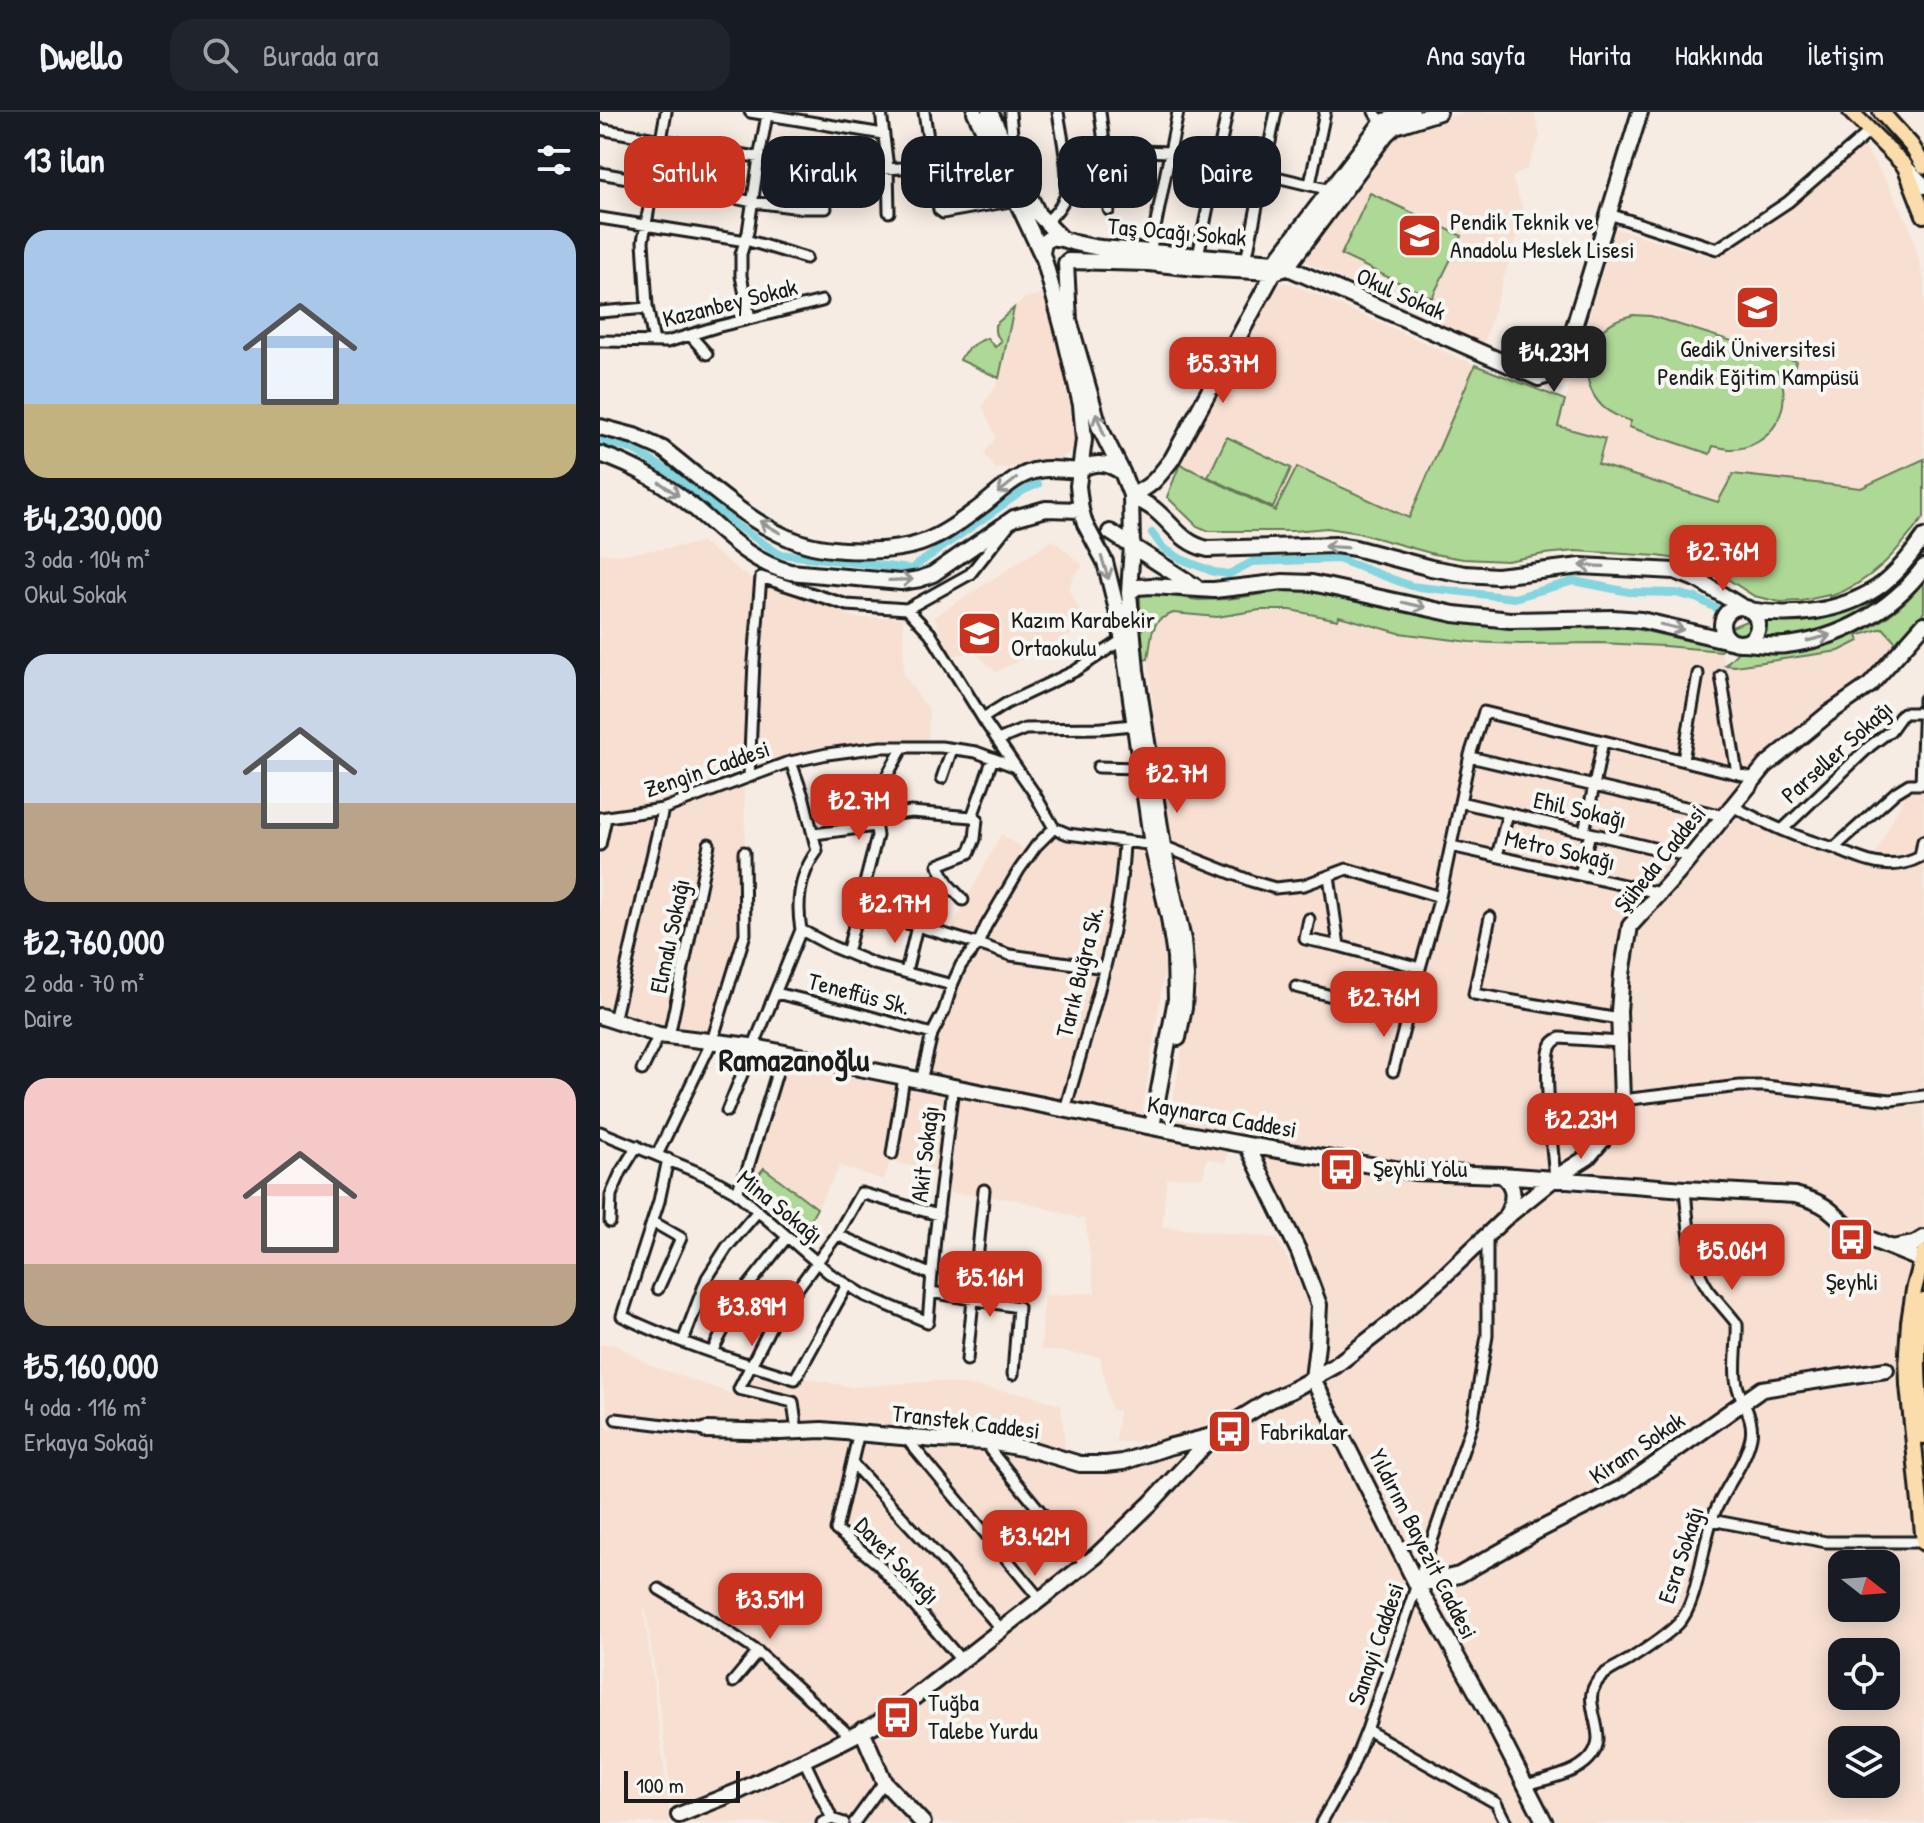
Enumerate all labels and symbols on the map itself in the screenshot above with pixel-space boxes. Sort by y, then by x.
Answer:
place label: Pendik Teknik ve Anadolu Meslek Lisesi [1450,205,1635,265]
street label: Taş Ocağı Sokak [1106,209,1248,253]
school or university icon: Pendik Teknik ve Anadolu Meslek Lisesi [1395,212,1443,260]
street label: Okul Sokak [1352,259,1451,327]
street label: Kazanbey Sokak [659,270,800,334]
school or university icon: Gedik Üniversitesi Pendik Eğitim Kampüsü [1734,283,1782,331]
pin: ₺4.23M [1489,326,1619,394]
place label: Gedik Üniversitesi Pendik Eğitim Kampüsü [1657,332,1859,392]
pin: ₺5.37M [1158,337,1288,405]
one-way arrow [1091,412,1106,437]
one-way arrow [997,478,1018,495]
one-way arrow [658,480,679,497]
one-way arrow [759,519,782,535]
pin: ₺2.76M [1658,525,1788,593]
one-way arrow [1323,539,1350,554]
one-way arrow [1099,555,1114,580]
one-way arrow [1579,559,1606,574]
one-way arrow [887,573,914,588]
one-way arrow [1401,599,1426,614]
place label: Kazım Karabekir Ortaokulu [1011,603,1155,663]
school or university icon: Kazım Karabekir Ortaokulu [956,610,1004,658]
one-way arrow [1659,620,1684,635]
one-way arrow [1805,629,1831,644]
street label: Parseller Sokağı [1774,693,1899,810]
street label: Zengin Caddesi [640,732,774,804]
pin: ₺2.7M [1121,747,1233,815]
pin: ₺2.7M [803,774,915,842]
street label: Ehil Sokağı [1531,783,1630,835]
street label: Şüheda Caddesi [1606,798,1713,919]
street label: Metro Sokağı [1502,821,1619,877]
street label: Elmalı Sokağı [641,876,697,996]
pin: ₺2.17M [830,877,960,945]
street label: Tarık Buğra Sk. [1047,903,1111,1040]
street label: Teneffüs Sk. [805,964,914,1022]
pin: ₺2.76M [1319,971,1449,1039]
district label: Ramazanoğlu [719,1038,869,1082]
street label: Kaynarca Caddesi [1145,1087,1299,1145]
pin: ₺2.23M [1516,1093,1646,1161]
street label: Akit Sokağı [902,1104,946,1204]
bus stop icon: Şeyhli Yolu [1318,1145,1366,1193]
place label: Şeyhli Yolu [1373,1152,1468,1184]
street label: Mina Sokağı [731,1162,830,1251]
bus stop icon: Şeyhli [1828,1216,1876,1264]
pin: ₺5.06M [1667,1224,1797,1292]
pin: ₺5.16M [925,1251,1055,1319]
place label: Şeyhli [1826,1265,1878,1297]
pin: ₺3.89M [687,1280,817,1348]
street label: Transtek Caddesi [890,1396,1042,1446]
street label: Kiram Sokak [1583,1404,1690,1491]
bus stop icon: Fabrikalar [1206,1408,1254,1456]
place label: Fabrikalar [1260,1415,1348,1447]
street label: Yıldırım Bayezit Caddesi [1362,1443,1486,1644]
street label: Esra Sokağı [1649,1502,1711,1607]
street label: Davet Sokağı [848,1510,947,1611]
pin: ₺3.42M [970,1510,1100,1578]
north arrow [1828,1550,1900,1622]
pin: ₺3.51M [705,1573,835,1641]
street label: Sanayi Caddesi [1339,1578,1411,1709]
place label: Tuğba Talebe Yurdu [928,1686,1038,1746]
bus stop icon: Tuğba Talebe Yurdu [873,1693,921,1741]
scale bar [624,1767,740,1803]

